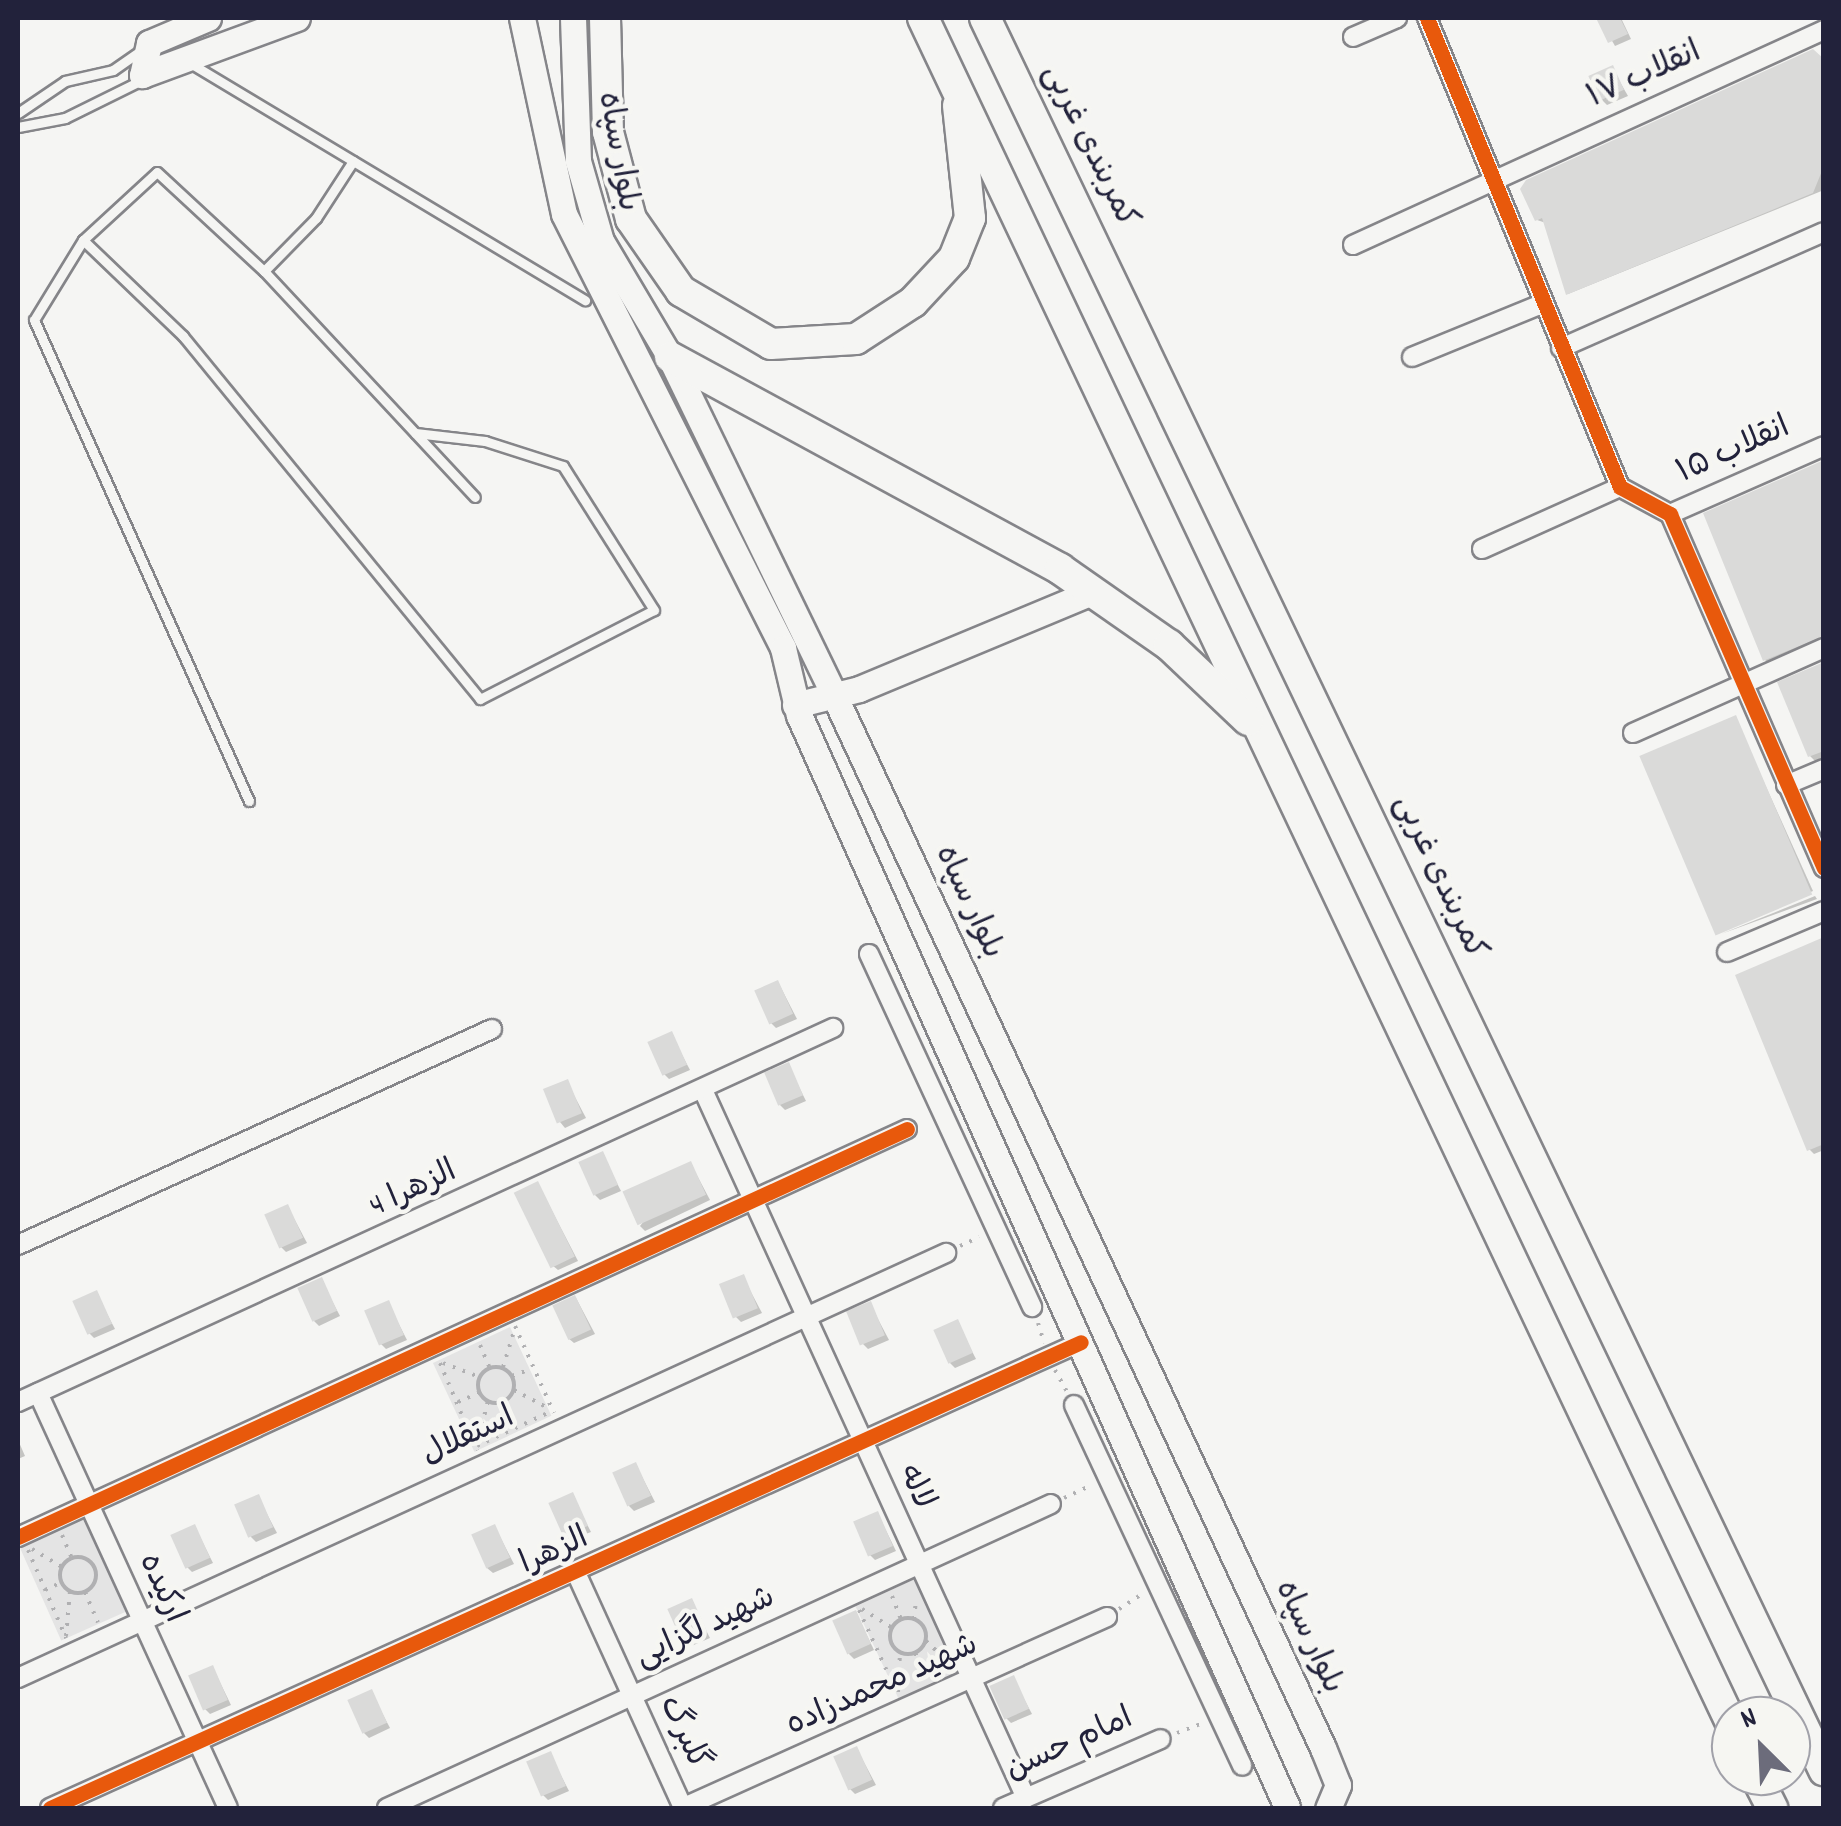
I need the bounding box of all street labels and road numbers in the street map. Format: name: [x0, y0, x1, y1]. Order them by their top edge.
street label: انقلاب ۱۷: [1582, 35, 1708, 119]
street label: کمربندی غربی: [1032, 59, 1144, 235]
street label: بلوار سپاه: [587, 89, 645, 215]
street label: انقلاب ۱۵: [1671, 410, 1797, 494]
street label: کمربندی غربی: [1383, 790, 1493, 966]
street label: بلوار سپاه: [924, 840, 1010, 966]
street label: الزهرا 4: [364, 1154, 464, 1228]
street label: استقلال: [417, 1400, 521, 1476]
street label: لاله: [887, 1460, 941, 1516]
street label: الزهرا: [515, 1521, 595, 1585]
street label: ارکیده: [128, 1548, 192, 1630]
street label: بلوار سپاه: [1264, 1575, 1350, 1701]
street label: شهید لگزایی: [630, 1580, 782, 1678]
street label: شهید محمدزاده: [781, 1628, 985, 1746]
street label: گلبرگ: [648, 1691, 716, 1777]
street label: امام حسن: [1000, 1701, 1140, 1791]

